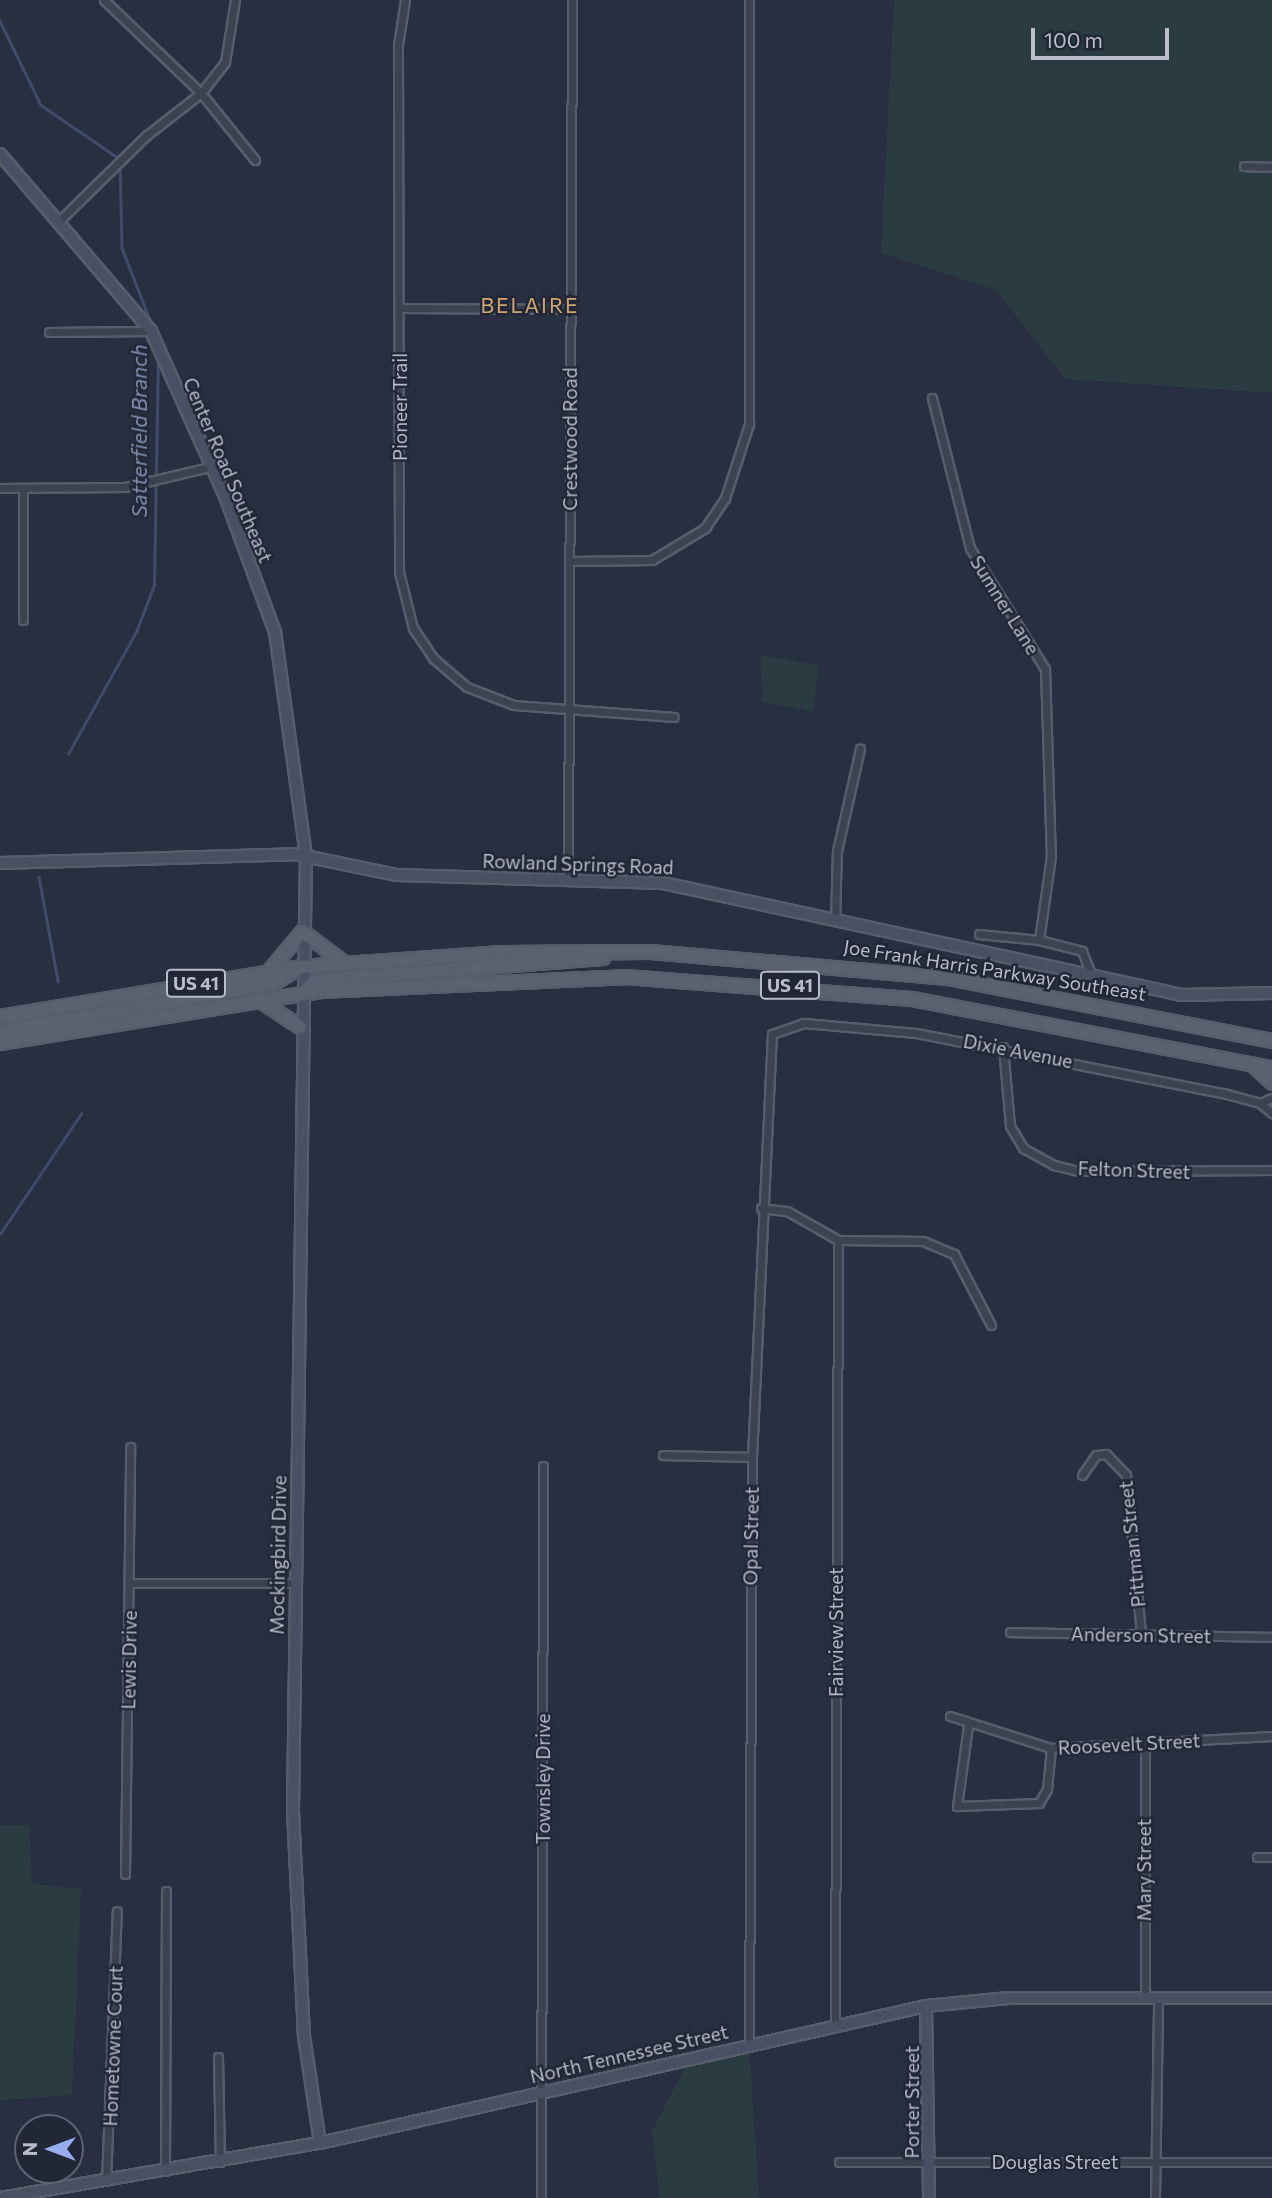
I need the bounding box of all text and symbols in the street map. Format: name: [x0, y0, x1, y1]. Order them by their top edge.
scale bar: [1034, 14, 1172, 58]
text: 100 m: [1044, 27, 1103, 52]
district label: BELAIRE: [481, 292, 579, 318]
water label: Satterfield Branch: [126, 344, 152, 518]
street label: Pioneer Trail: [389, 353, 411, 461]
street label: Crestwood Road: [559, 367, 581, 511]
street label: Center Road Southeast: [179, 374, 277, 566]
street label: Sumner Lane: [966, 551, 1044, 659]
street label: Rowland Springs Road: [482, 849, 674, 879]
street label: Joe Frank Harris Parkway Southeast: [842, 935, 1148, 1005]
road number: US 41: [164, 968, 228, 998]
road number: US 41: [758, 970, 822, 1000]
street label: Dixie Avenue: [961, 1029, 1075, 1073]
street label: Felton Street: [1077, 1157, 1191, 1183]
street label: Mockingbird Drive: [265, 1475, 291, 1635]
street label: Pittman Street: [1114, 1480, 1150, 1608]
street label: Opal Street: [739, 1486, 763, 1586]
street label: Fairview Street: [825, 1567, 847, 1697]
street label: Lewis Drive: [117, 1610, 141, 1710]
street label: Anderson Street: [1071, 1622, 1211, 1648]
street label: Townsley Drive: [532, 1714, 554, 1844]
street label: Roosevelt Street: [1057, 1729, 1201, 1759]
street label: Mary Street: [1133, 1819, 1155, 1921]
street label: Hometowne Court: [99, 1965, 127, 2127]
street label: North Tennessee Street: [528, 2020, 730, 2088]
street label: Porter Street: [901, 2045, 923, 2159]
north arrow: [14, 2114, 84, 2184]
text: N: [18, 2142, 41, 2156]
street label: Douglas Street: [991, 2151, 1119, 2173]

